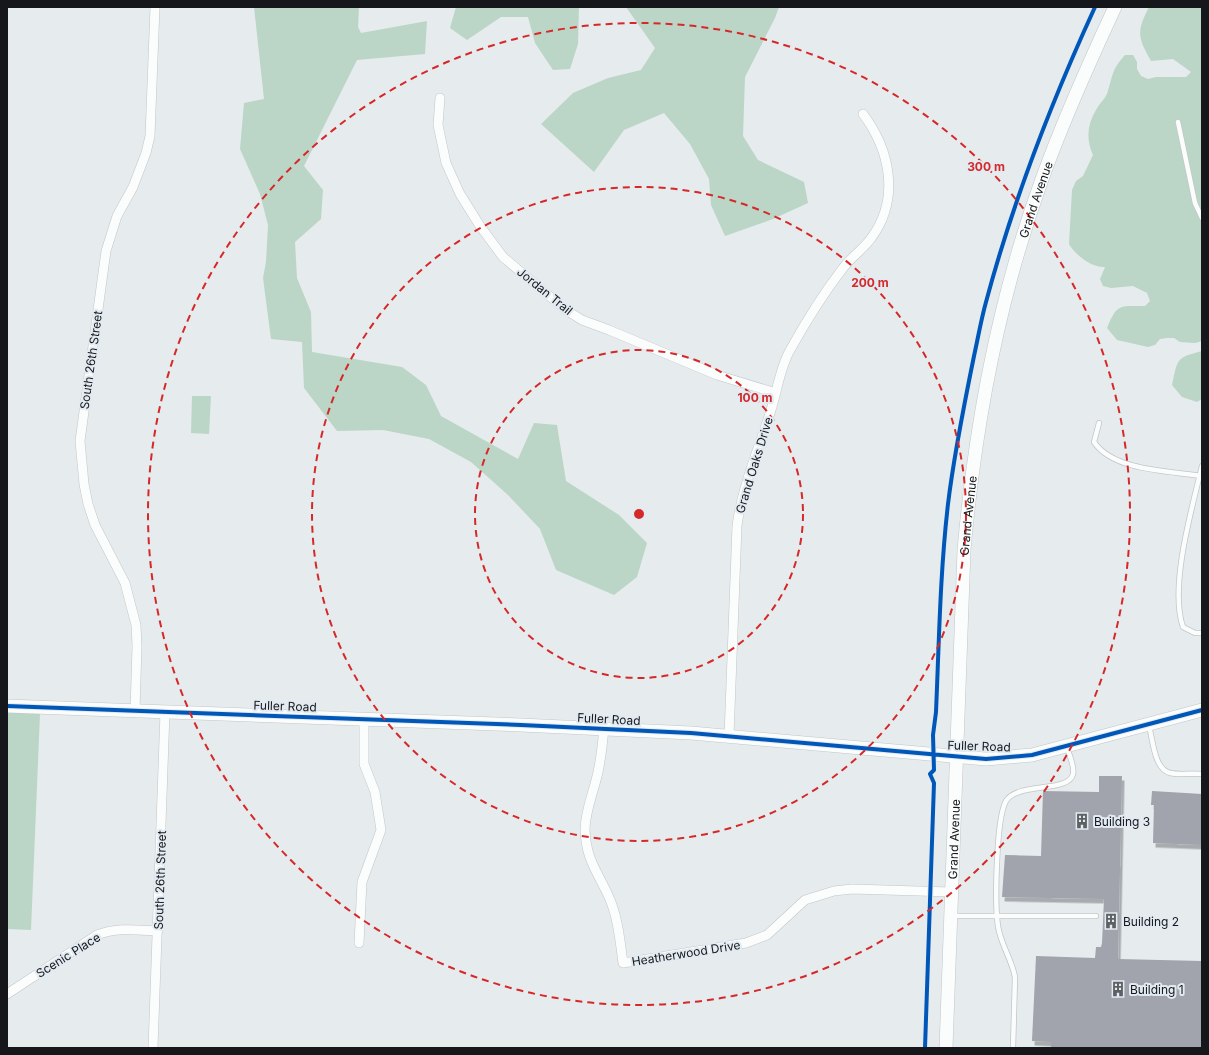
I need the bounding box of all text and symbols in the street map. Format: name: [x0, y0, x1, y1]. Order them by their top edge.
text: 300 m: [967, 159, 1005, 174]
street label: Grand Avenue: [1015, 159, 1056, 240]
street label: Jordan Trail: [514, 264, 576, 318]
text: 200 m: [851, 275, 889, 290]
street label: South 26th Street: [77, 310, 105, 410]
text: 100 m: [737, 390, 773, 405]
street label: Grand Oaks Drive: [732, 415, 776, 515]
street label: Grand Avenue: [956, 475, 979, 556]
centre of rings: [632, 507, 646, 521]
street label: Fuller Road: [253, 697, 317, 715]
street label: Fuller Road: [577, 710, 641, 728]
street label: Fuller Road: [947, 737, 1011, 755]
street label: Grand Avenue: [945, 799, 962, 880]
building icon: Building 3: [1073, 812, 1091, 830]
place label: Building 3: [1094, 814, 1150, 829]
street label: South 26th Street: [151, 830, 169, 930]
building icon: Building 2: [1102, 912, 1120, 930]
place label: Building 2: [1123, 914, 1179, 929]
street label: Scenic Place: [33, 929, 103, 981]
street label: Heatherwood Drive: [631, 937, 741, 969]
building icon: Building 1: [1109, 980, 1127, 998]
place label: Building 1: [1130, 982, 1184, 997]

